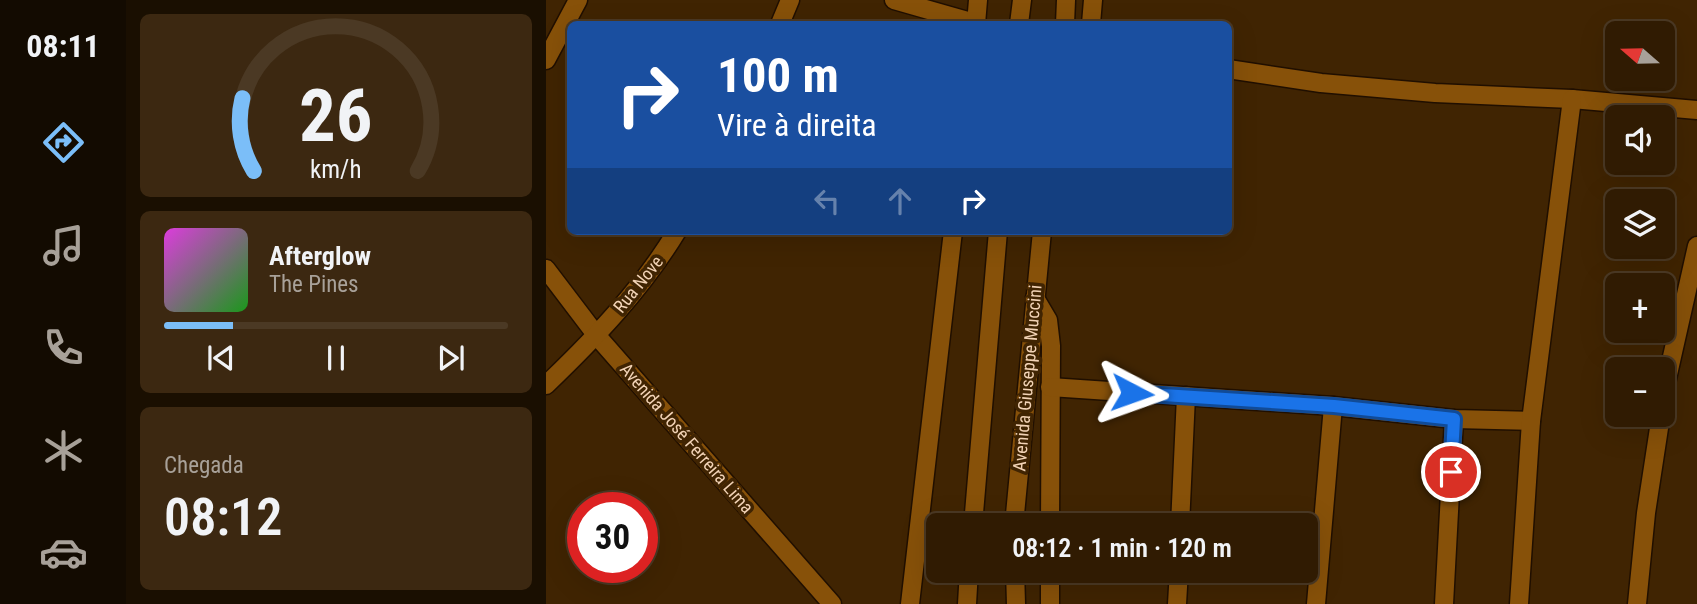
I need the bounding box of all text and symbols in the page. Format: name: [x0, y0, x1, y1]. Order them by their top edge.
north arrow: [1605, 21, 1675, 91]
map controls: [1605, 21, 1675, 427]
text: 08:11: [26, 27, 100, 65]
text: 100 m: [717, 47, 839, 104]
icon: right: [602, 49, 693, 140]
text: 26: [299, 74, 373, 160]
button: sound: [1605, 105, 1675, 175]
text: Vire à direita: [717, 106, 877, 144]
icon: directions: [39, 118, 88, 167]
text: km/h: [310, 155, 362, 184]
icon: left: [808, 182, 846, 220]
icon: ahead: [881, 182, 919, 220]
icon: right: [954, 182, 992, 220]
button: layers: [1605, 189, 1675, 259]
icon: music: [39, 221, 88, 270]
text: Afterglow: [269, 241, 371, 271]
street label: Rua Nove: [609, 251, 667, 317]
text: The Pines: [269, 271, 359, 298]
button: +: [1605, 273, 1675, 343]
street label: Avenida Giuseppe Muccini: [1008, 284, 1046, 472]
icon: phone: [39, 323, 88, 372]
icon: previous: [202, 339, 240, 377]
icon: pause: [317, 339, 355, 377]
icon: next: [432, 339, 470, 377]
position arrow: [1095, 356, 1169, 430]
button: −: [1605, 357, 1675, 427]
street label: Avenida José Ferreira Lima: [616, 359, 758, 517]
icon: climate: [39, 426, 88, 475]
pin: [1421, 442, 1481, 502]
text: Chegada: [164, 452, 244, 479]
icon: arrive: [1432, 453, 1470, 491]
text: 08:12: [164, 487, 282, 548]
speed limit sign: 30: [567, 492, 658, 583]
icon: car: [39, 528, 88, 577]
text: 08:12 · 1 min · 120 m: [1012, 533, 1232, 563]

